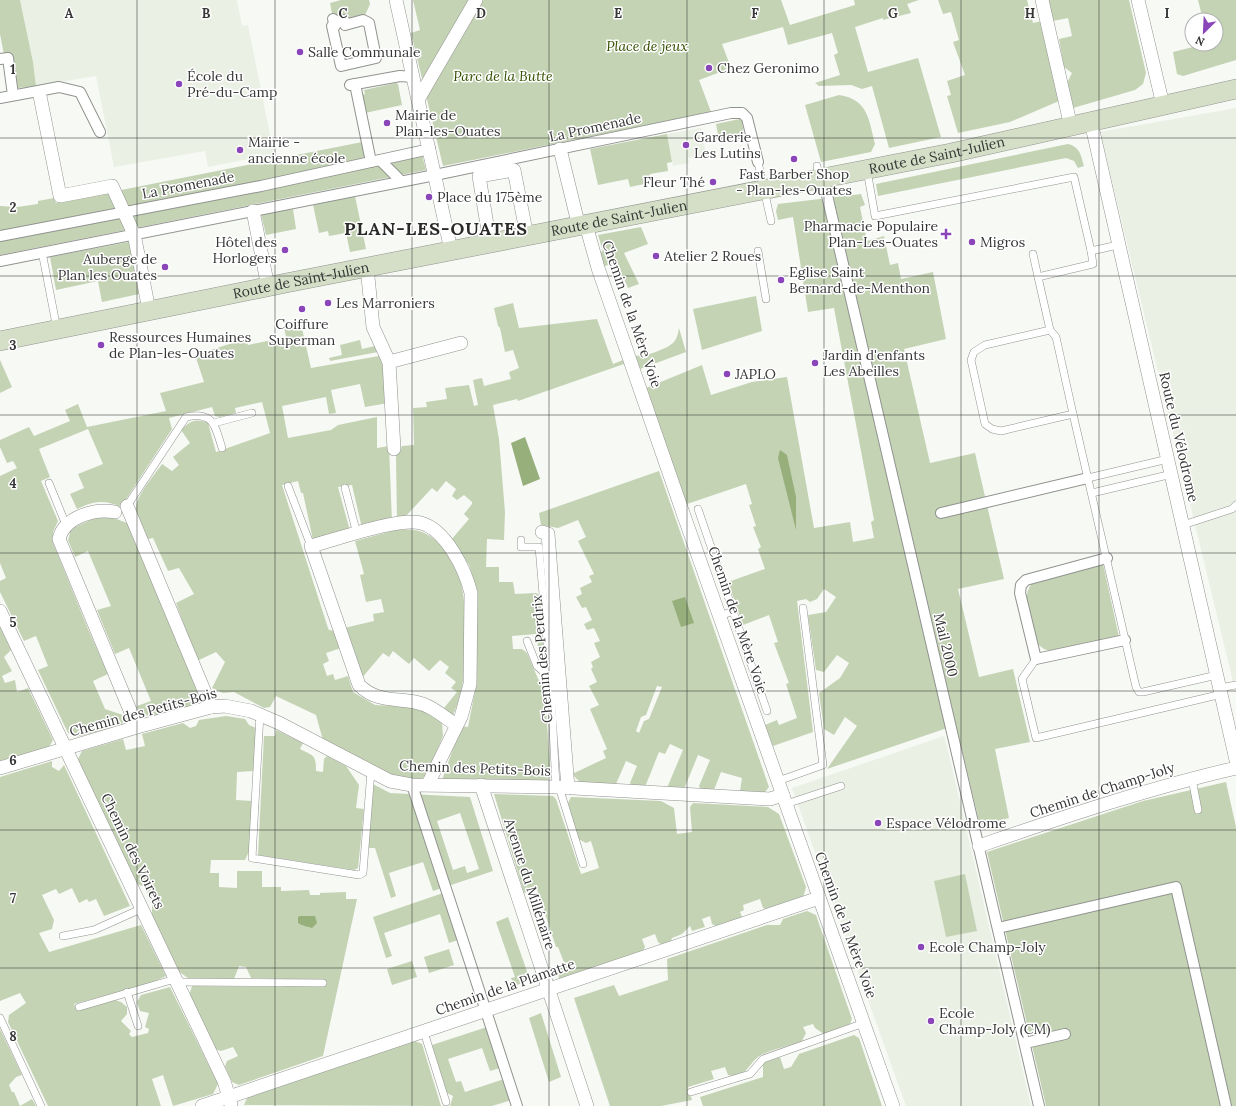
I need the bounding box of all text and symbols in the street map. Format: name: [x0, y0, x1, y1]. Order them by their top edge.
text: A: [65, 5, 74, 22]
text: B: [202, 5, 211, 22]
text: C: [339, 5, 348, 22]
text: D: [476, 5, 486, 22]
text: E: [614, 5, 622, 22]
text: F: [751, 5, 759, 22]
text: G: [888, 5, 898, 22]
text: H: [1025, 5, 1035, 22]
text: I: [1164, 5, 1170, 22]
north arrow: [1184, 12, 1224, 52]
text: N: [1193, 33, 1207, 49]
park label: Place de jeux: [606, 37, 688, 55]
place label: Salle Communale: [308, 43, 421, 61]
marker: Salle Communale: [295, 47, 305, 57]
place label: Chez Geronimo: [717, 59, 819, 77]
text: 1: [10, 61, 16, 78]
marker: Chez Geronimo: [704, 63, 714, 73]
place label: École du Pré-du-Camp: [187, 67, 277, 101]
park label: Parc de la Butte: [453, 67, 553, 85]
marker: École du Pré-du-Camp: [174, 79, 184, 89]
place label: Mairie de Plan-les-Ouates: [395, 106, 501, 140]
street label: La Promenade: [547, 108, 643, 146]
marker: Mairie de Plan-les-Ouates: [382, 118, 392, 128]
place label: Garderie Les Lutins: [694, 128, 761, 162]
street label: Route de Saint-Julien: [867, 132, 1007, 178]
place label: Mairie - ancienne école: [248, 133, 346, 167]
marker: Garderie Les Lutins: [681, 140, 691, 150]
marker: Mairie - ancienne école: [235, 145, 245, 155]
marker: Fast Barber Shop - Plan-les-Ouates: [789, 154, 799, 164]
place label: Fast Barber Shop - Plan-les-Ouates: [736, 165, 852, 199]
street label: La Promenade: [140, 167, 236, 203]
place label: Fleur Thé: [643, 173, 705, 191]
marker: Fleur Thé: [708, 177, 718, 187]
place label: Place du 175ème: [437, 188, 543, 206]
marker: Place du 175ème: [424, 192, 434, 202]
street label: Route de Saint-Julien: [549, 196, 689, 240]
text: 2: [10, 199, 17, 216]
district label: PLAN-LES-OUATES: [344, 217, 528, 240]
place label: Pharmacie Populaire Plan-Les-Ouates: [804, 217, 938, 251]
marker: Pharmacie Populaire Plan-Les-Ouates: [941, 229, 951, 239]
place label: Hôtel des Horlogers: [212, 233, 277, 267]
place label: Migros: [980, 233, 1025, 251]
marker: Migros: [967, 237, 977, 247]
street label: Chemin de la Mère Voie: [598, 238, 666, 390]
marker: Hôtel des Horlogers: [280, 245, 290, 255]
place label: Atelier 2 Roues: [663, 247, 761, 265]
place label: Auberge de Plan les Ouates: [58, 250, 157, 284]
marker: Atelier 2 Roues: [651, 251, 661, 261]
street label: Route de Saint-Julien: [231, 258, 371, 303]
marker: Auberge de Plan les Ouates: [160, 262, 170, 272]
place label: Eglise Saint Bernard-de-Menthon: [789, 263, 931, 297]
marker: Eglise Saint Bernard-de-Menthon: [776, 275, 786, 285]
place label: Les Marroniers: [336, 294, 435, 312]
marker: Les Marroniers: [323, 298, 333, 308]
marker: Coiffure Superman: [297, 304, 307, 314]
place label: Coiffure Superman: [269, 315, 336, 349]
place label: Ressources Humaines de Plan-les-Ouates: [109, 328, 251, 362]
text: 3: [9, 337, 17, 354]
marker: Ressources Humaines de Plan-les-Ouates: [96, 340, 106, 350]
place label: Jardin d'enfants Les Abeilles: [822, 346, 925, 380]
marker: Jardin d'enfants Les Abeilles: [810, 358, 820, 368]
place label: JAPLO: [734, 365, 776, 383]
marker: JAPLO: [722, 369, 732, 379]
street label: Route du Vélodrome: [1155, 370, 1203, 504]
text: 4: [9, 475, 17, 492]
street label: Chemin de la Mère Voie: [704, 544, 772, 696]
street label: Chemin des Perdrix: [527, 594, 557, 724]
street label: Mail 2000: [930, 611, 962, 679]
text: 5: [9, 614, 17, 631]
street label: Chemin des Petits-Bois: [67, 684, 219, 740]
text: 6: [9, 752, 17, 769]
street label: Chemin des Petits-Bois: [399, 756, 551, 780]
street label: Chemin de Champ-Joly: [1027, 758, 1177, 822]
street label: Chemin des Voirets: [97, 790, 169, 912]
place label: Espace Vélodrome: [886, 814, 1007, 832]
street label: Avenue du Millénaire: [500, 815, 560, 952]
marker: Espace Vélodrome: [873, 818, 883, 828]
street label: Chemin de la Mère Voie: [811, 849, 881, 1001]
text: 7: [10, 890, 16, 907]
place label: Ecole Champ-Joly: [929, 938, 1046, 956]
marker: Ecole Champ-Joly: [916, 942, 926, 952]
street label: Chemin de la Plamatte: [433, 955, 578, 1019]
place label: Ecole Champ-Joly (CM): [939, 1004, 1051, 1038]
marker: Ecole Champ-Joly (CM): [926, 1016, 936, 1026]
text: 8: [9, 1028, 17, 1045]

